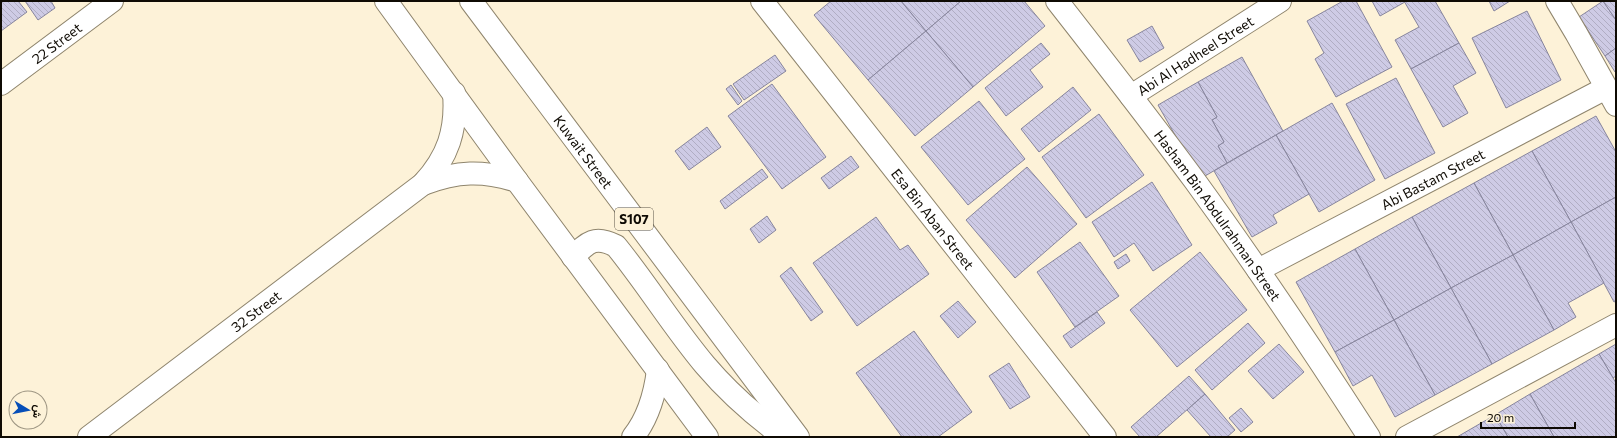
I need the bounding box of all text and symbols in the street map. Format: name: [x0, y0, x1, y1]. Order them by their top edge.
street label: Abi Al Hadheel Street: [1134, 12, 1257, 99]
street label: 22 Street: [28, 18, 85, 67]
street label: Kuwait Street: [551, 111, 617, 192]
street label: Hasham Bin Abdulrahman Street: [1151, 126, 1285, 304]
street label: Abi Bastam Street: [1378, 145, 1487, 213]
street label: Esa Bin Aban Street: [888, 165, 978, 273]
road number: S107: [615, 208, 653, 230]
street label: 32 Street: [227, 286, 284, 335]
north arrow: [8, 390, 48, 430]
text: ش: [30, 404, 46, 419]
scale bar: [1481, 404, 1575, 430]
text: 20 m: [1487, 410, 1514, 424]

